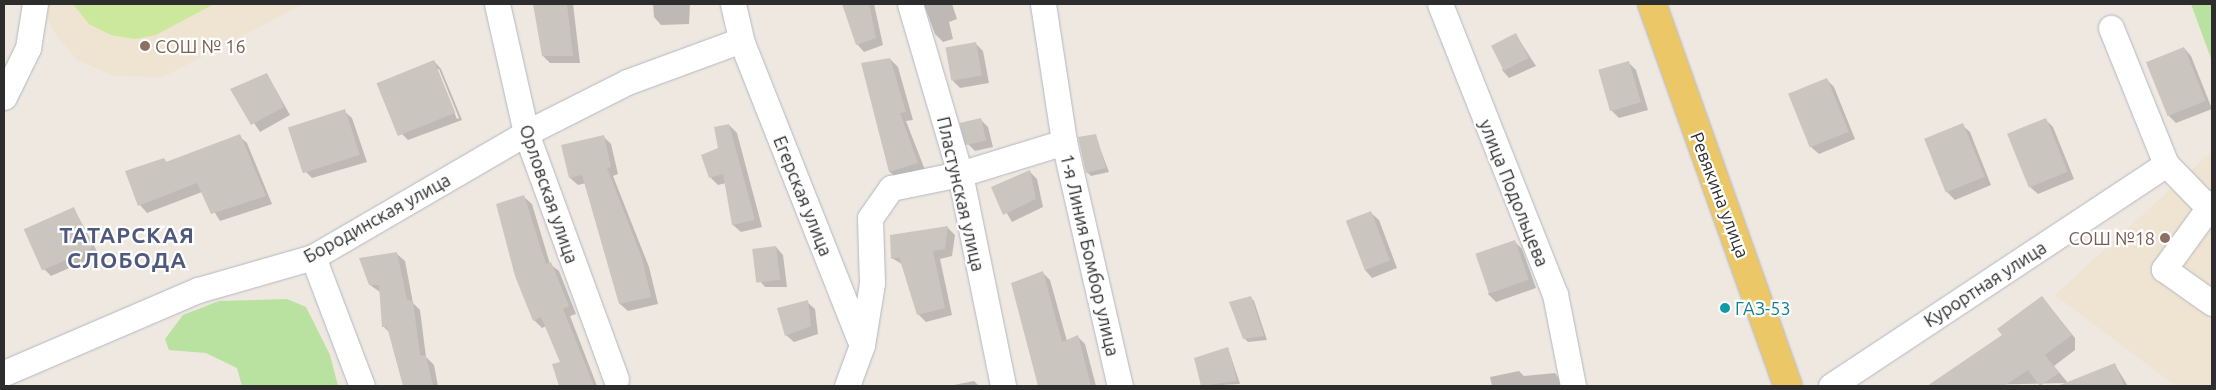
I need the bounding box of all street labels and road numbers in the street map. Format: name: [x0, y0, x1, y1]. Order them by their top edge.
street label: Пластунская улица: [933, 114, 989, 274]
street label: улица Подольцева: [1475, 116, 1553, 270]
street label: Орловская улица: [515, 122, 583, 266]
street label: Ревякина улица: [1686, 129, 1754, 261]
street label: Егерская улица: [769, 133, 837, 259]
street label: 1-я Линия Бомбор улица: [1056, 152, 1124, 358]
street label: Бородинская улица: [300, 169, 454, 267]
street label: Курортная улица: [1920, 236, 2050, 332]

